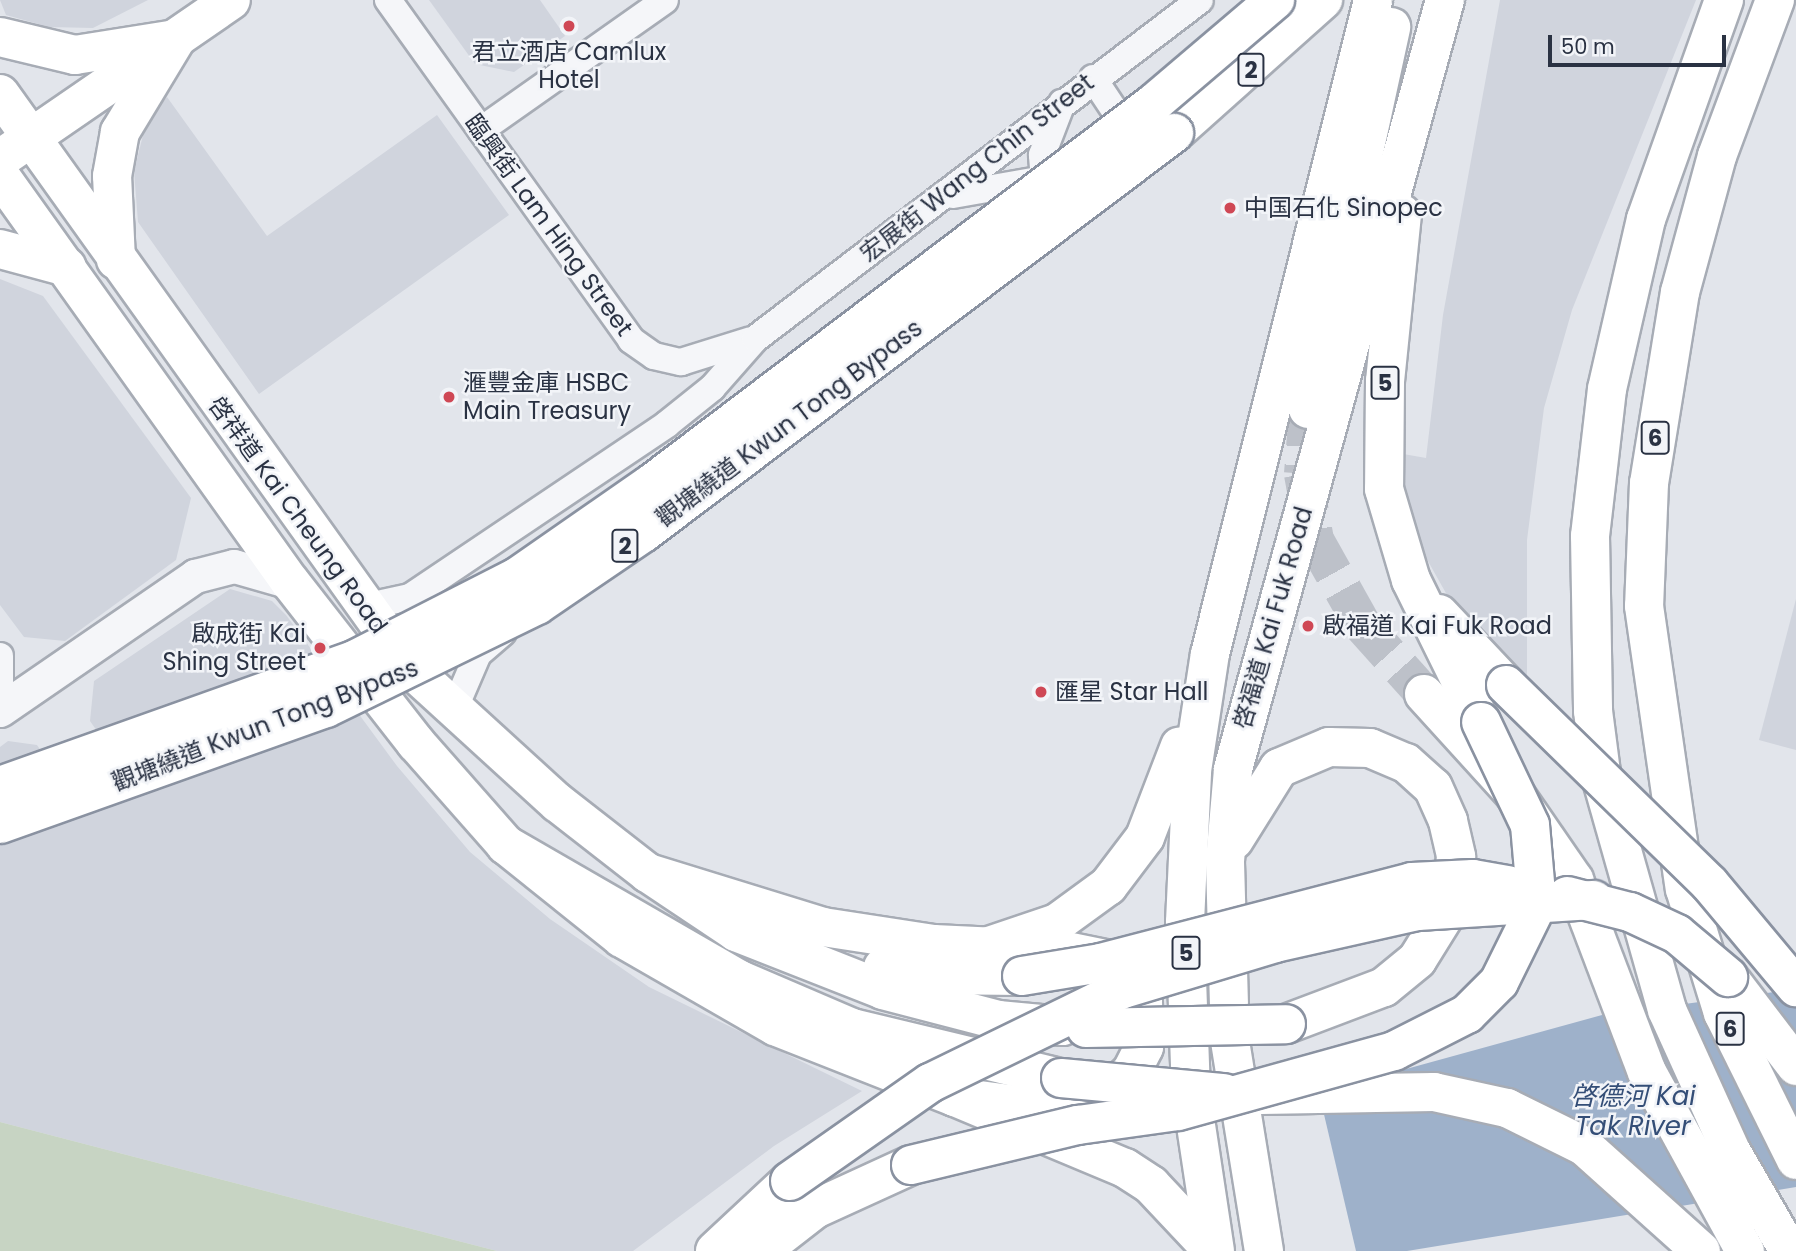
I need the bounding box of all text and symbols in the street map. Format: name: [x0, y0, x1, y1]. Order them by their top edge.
marker: 君立酒店 Camlux Hotel: [561, 18, 577, 34]
scale bar: [1551, 21, 1730, 65]
text: 50 m: [1561, 32, 1615, 61]
place label: 君立酒店 Camlux Hotel: [472, 38, 666, 94]
road number: 2: [1237, 50, 1265, 90]
street label: 宏展街 Wang Chin Street: [855, 68, 1099, 268]
street label: 臨興街 Lam Hing Street: [459, 109, 639, 341]
place label: 中国石化 Sinopec: [1244, 194, 1443, 222]
marker: 中国石化 Sinopec: [1222, 200, 1238, 216]
street label: 觀塘繞道 Kwun Tong Bypass: [650, 314, 928, 532]
road number: 5: [1369, 364, 1401, 402]
place label: 滙豐金庫 HSBC Main Treasury: [463, 369, 631, 425]
marker: 滙豐金庫 HSBC Main Treasury: [441, 389, 457, 405]
street label: 啓祥道 Kai Cheung Road: [202, 391, 394, 639]
road number: 6: [1639, 418, 1671, 458]
street label: 啓福道 Kai Fuk Road: [1227, 504, 1319, 732]
road number: 2: [611, 526, 639, 566]
place label: 啟福道 Kai Fuk Road: [1322, 612, 1552, 640]
marker: 啟福道 Kai Fuk Road: [1300, 618, 1316, 634]
place label: 啟成街 Kai Shing Street: [162, 620, 306, 676]
marker: 啟成街 Kai Shing Street: [312, 640, 328, 656]
street label: 觀塘繞道 Kwun Tong Bypass: [108, 653, 422, 797]
place label: 匯星 Star Hall: [1055, 678, 1208, 706]
marker: 匯星 Star Hall: [1033, 684, 1049, 700]
road number: 5: [1170, 934, 1202, 972]
road number: 6: [1714, 1010, 1746, 1048]
water label: 啓德河 Kai Tak River: [1570, 1081, 1696, 1142]

